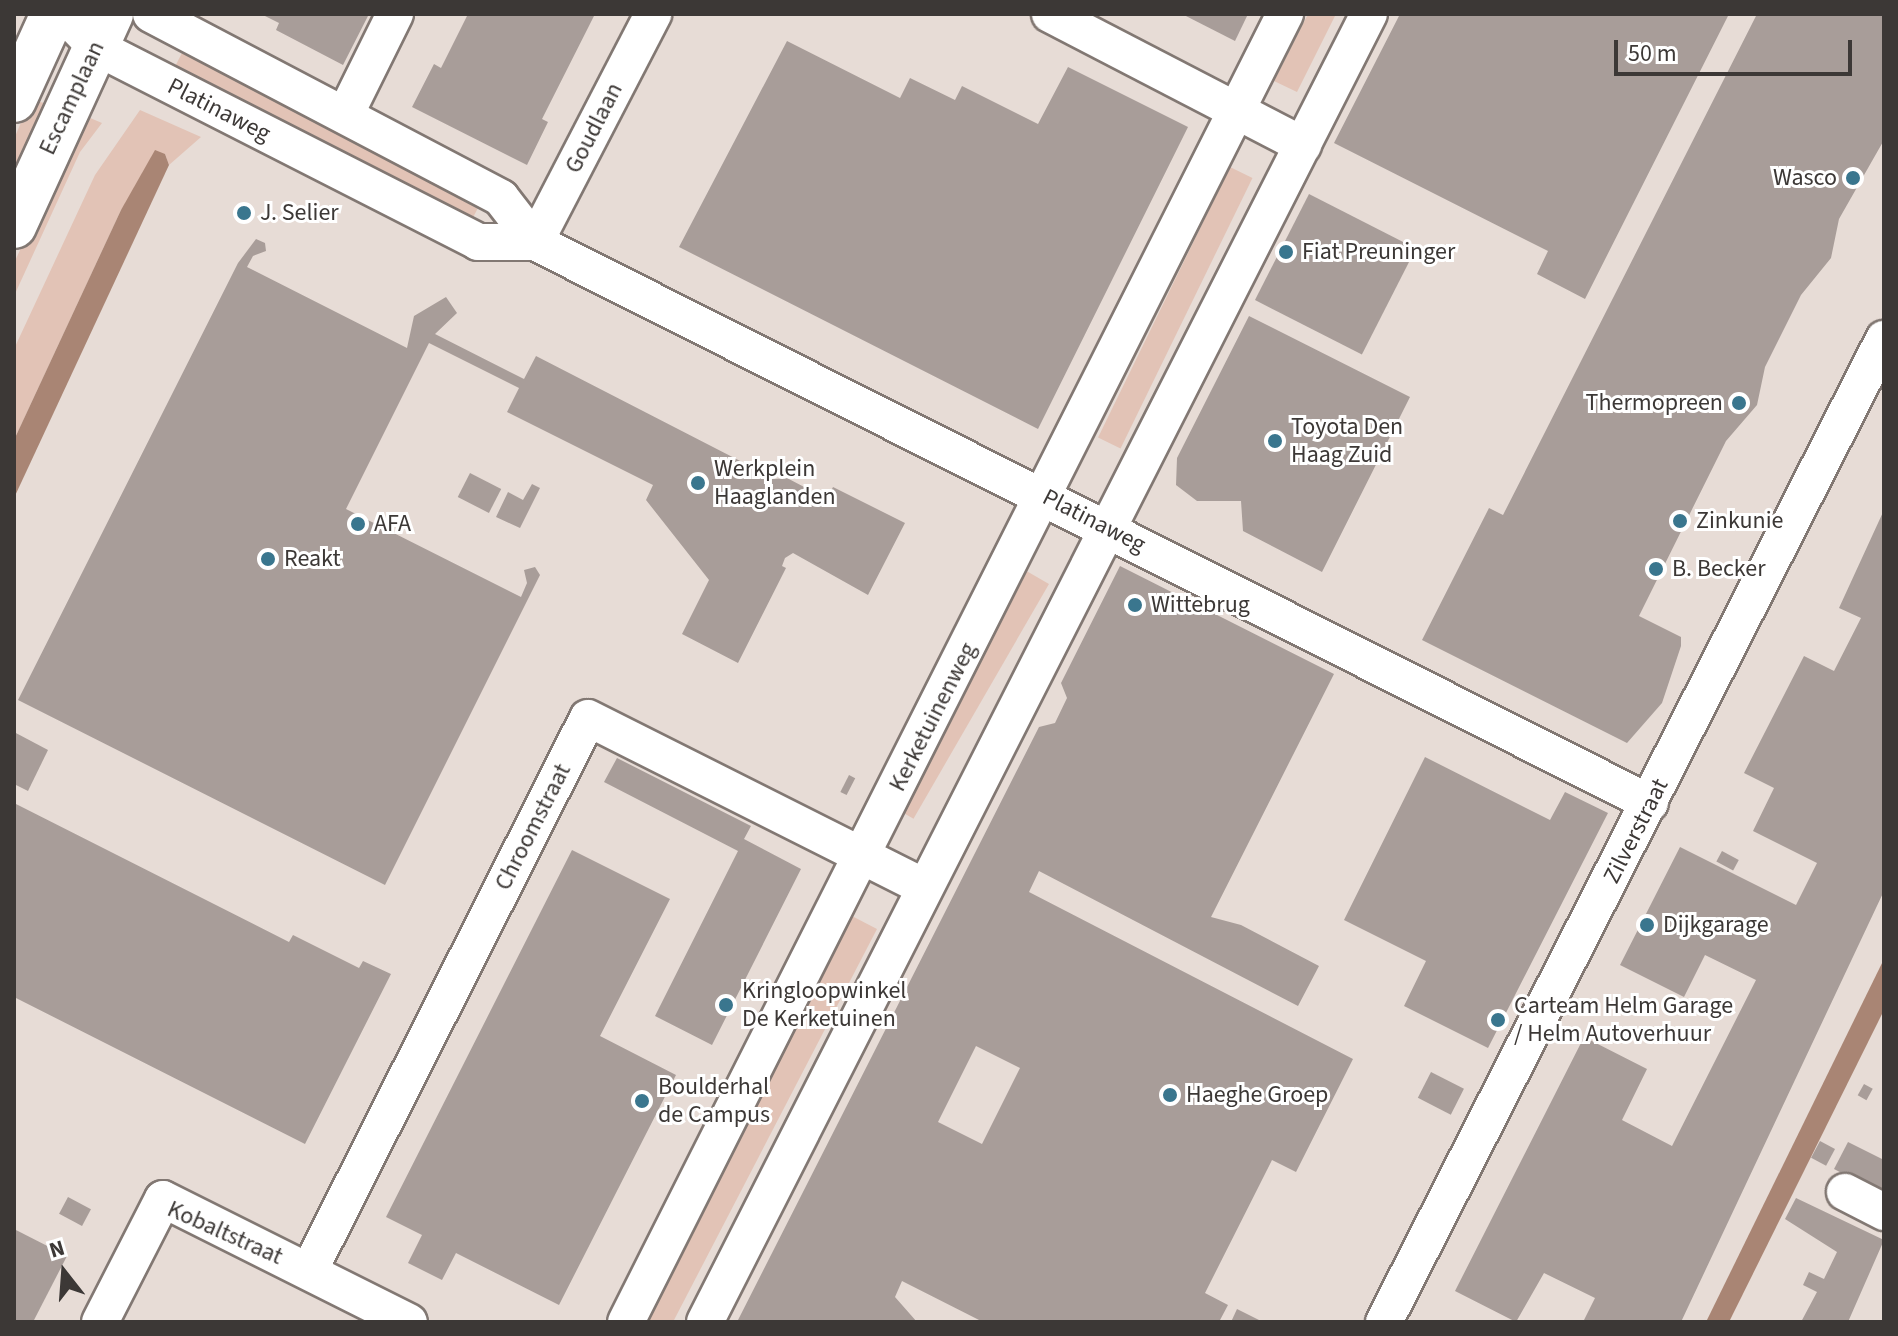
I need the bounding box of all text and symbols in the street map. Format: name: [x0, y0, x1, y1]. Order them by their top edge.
scale bar: [1618, 24, 1856, 74]
text: 50 m: [1628, 36, 1677, 71]
street label: Escamplaan: [33, 37, 111, 159]
street label: Platinaweg: [163, 72, 275, 148]
street label: Goudlaan: [559, 78, 629, 178]
place label: Wasco: [1773, 164, 1837, 192]
marker: Wasco: [1844, 169, 1862, 187]
place label: J. Selier: [260, 199, 339, 227]
marker: J. Selier: [235, 204, 253, 222]
place label: Fiat Preuninger: [1302, 238, 1455, 266]
marker: Fiat Preuninger: [1277, 243, 1295, 261]
place label: Thermopreen: [1586, 389, 1723, 417]
marker: Thermopreen: [1730, 394, 1748, 412]
place label: Toyota Den Haag Zuid: [1291, 413, 1403, 469]
marker: Toyota Den Haag Zuid: [1266, 432, 1284, 450]
place label: Werkplein Haaglanden: [714, 455, 836, 511]
marker: Werkplein Haaglanden: [689, 474, 707, 492]
street label: Platinaweg: [1038, 483, 1150, 559]
place label: Zinkunie: [1696, 507, 1784, 535]
place label: AFA: [374, 510, 411, 538]
marker: Zinkunie: [1671, 512, 1689, 530]
marker: AFA: [349, 515, 367, 533]
place label: Reakt: [284, 545, 341, 573]
marker: Reakt: [259, 550, 277, 568]
place label: B. Becker: [1672, 555, 1766, 583]
marker: B. Becker: [1647, 560, 1665, 578]
place label: Wittebrug: [1151, 591, 1250, 619]
marker: Wittebrug: [1126, 596, 1144, 614]
street label: Kerketuinenweg: [883, 638, 983, 796]
street label: Chroomstraat: [489, 759, 577, 895]
street label: Zilverstraat: [1597, 774, 1675, 888]
place label: Dijkgarage: [1663, 911, 1769, 939]
marker: Dijkgarage: [1638, 916, 1656, 934]
place label: Kringloopwinkel De Kerketuinen: [742, 977, 906, 1033]
place label: Carteam Helm Garage / Helm Autoverhuur: [1514, 992, 1733, 1048]
marker: Kringloopwinkel De Kerketuinen: [717, 996, 735, 1014]
marker: Carteam Helm Garage / Helm Autoverhuur: [1489, 1011, 1507, 1029]
place label: Boulderhal de Campus: [658, 1073, 770, 1129]
place label: Haeghe Groep: [1186, 1081, 1328, 1109]
marker: Haeghe Groep: [1161, 1086, 1179, 1104]
marker: Boulderhal de Campus: [633, 1092, 651, 1110]
street label: Kobaltstraat: [163, 1195, 287, 1271]
north arrow: [24, 1232, 104, 1312]
text: N: [45, 1232, 69, 1266]

